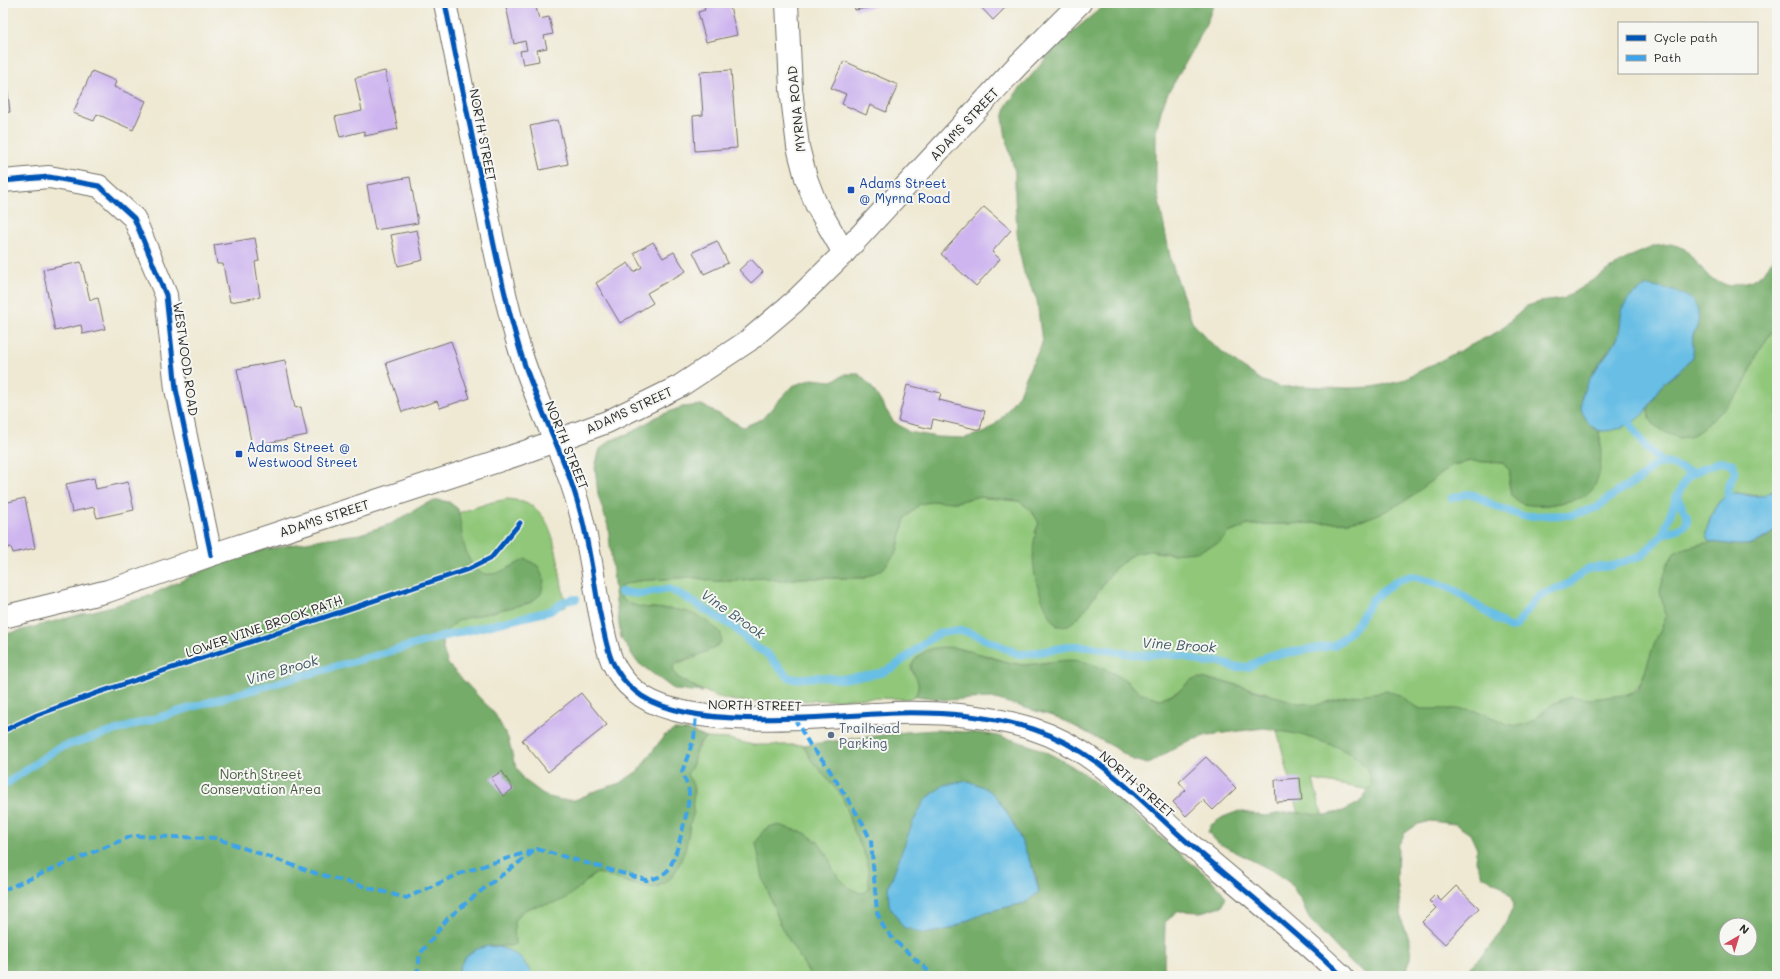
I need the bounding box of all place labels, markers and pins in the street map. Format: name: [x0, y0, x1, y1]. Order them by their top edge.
place label: Adams Street @ Myrna Road: [859, 174, 950, 206]
marker: Adams Street @ Myrna Road: [846, 185, 856, 195]
place label: Adams Street @ Westwood Street: [247, 438, 358, 470]
marker: Adams Street @ Westwood Street: [234, 449, 244, 459]
place label: Trailhead Parking: [839, 719, 900, 751]
marker: Trailhead Parking: [826, 730, 836, 740]

